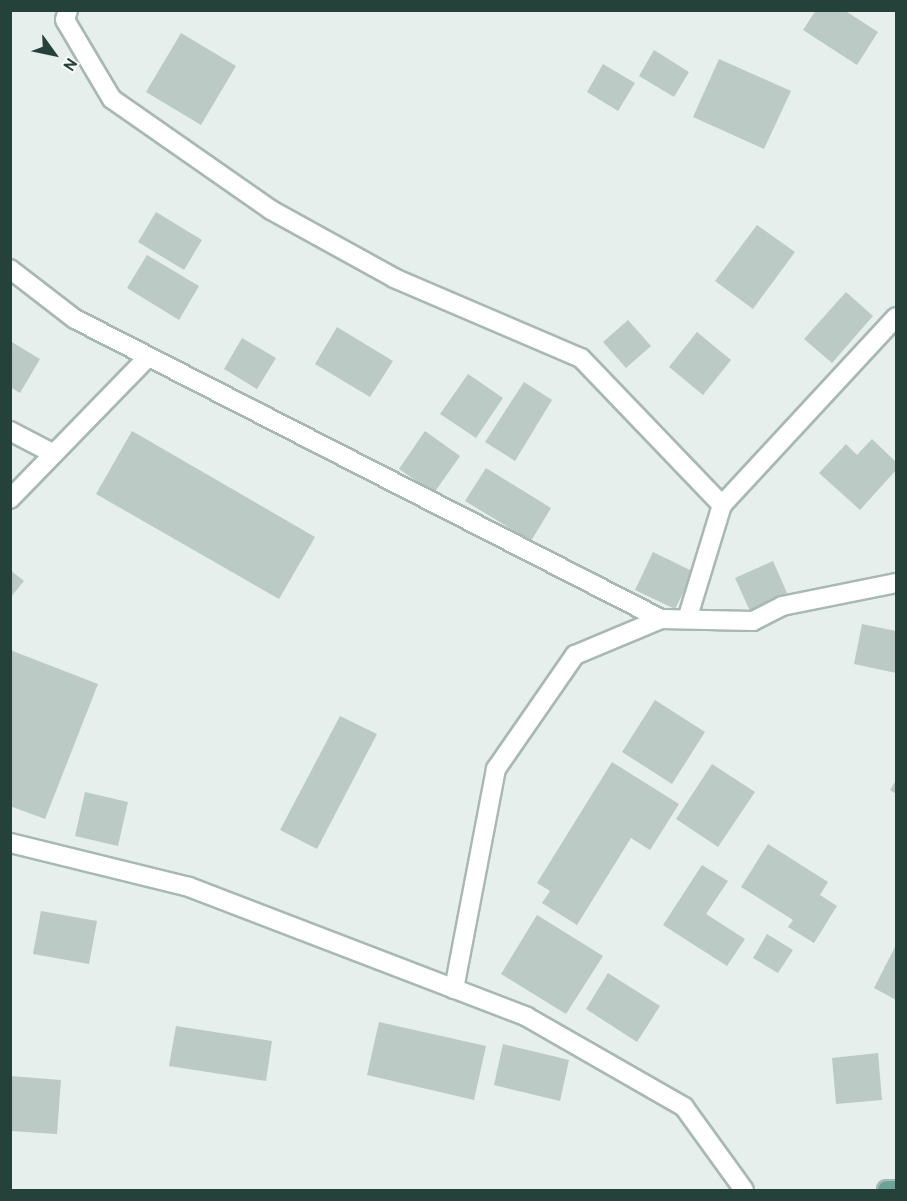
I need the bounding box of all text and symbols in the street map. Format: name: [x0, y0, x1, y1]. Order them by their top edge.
north arrow: [24, 24, 84, 84]
text: N: [58, 54, 81, 74]

